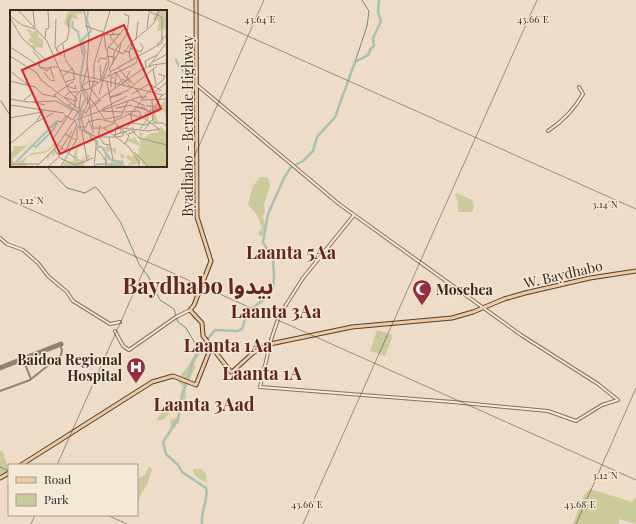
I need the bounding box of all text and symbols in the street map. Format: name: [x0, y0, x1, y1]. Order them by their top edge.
inset map: [10, 10, 167, 167]
text: 43.64°E: [244, 12, 276, 26]
text: 43.66°E: [517, 12, 549, 26]
street label: Byadhabo - Berdale Highway: [178, 35, 197, 217]
text: 3.12°N: [18, 193, 44, 207]
text: 3.14°N: [592, 197, 618, 211]
district label: Laanta 5Aa: [246, 240, 337, 264]
street label: W. Baydhabo: [521, 256, 605, 293]
district label: Baydhabo بيدوا: [123, 270, 273, 300]
mosque icon: Moschea: [411, 278, 433, 306]
place label: Moschea: [436, 280, 494, 299]
district label: Laanta 3Aa: [231, 299, 322, 323]
district label: Laanta 1Aa: [184, 333, 273, 357]
place label: Baidoa Regional Hospital: [17, 350, 123, 385]
hospital icon: Baidoa Regional Hospital: [125, 356, 147, 384]
district label: Laanta 1A: [222, 361, 303, 385]
district label: Laanta 3Aad: [153, 392, 255, 416]
legend: [8, 464, 138, 516]
text: 3.12°N: [592, 468, 618, 482]
text: Road: [44, 471, 71, 487]
text: Park: [44, 491, 69, 507]
text: 43.66°E: [291, 497, 323, 511]
text: 43.68°E: [564, 497, 596, 511]

